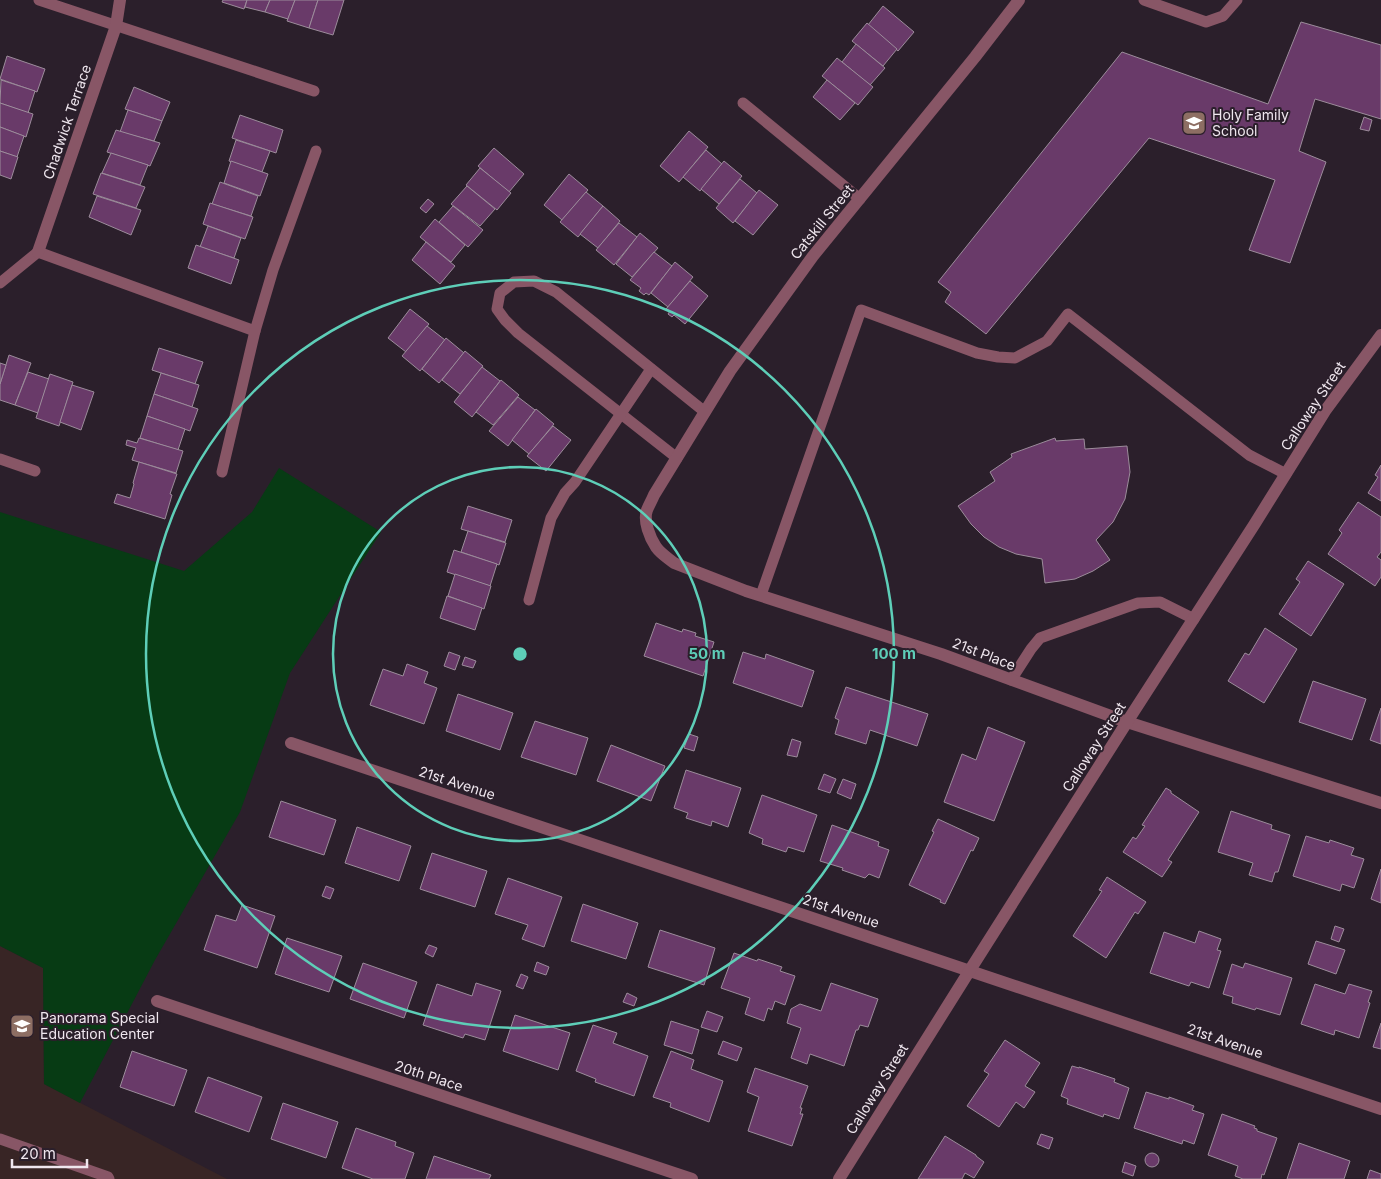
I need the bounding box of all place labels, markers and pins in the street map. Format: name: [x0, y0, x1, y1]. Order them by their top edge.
place label: Holy Family School: [1212, 106, 1289, 139]
school or university icon: Holy Family School: [1181, 110, 1207, 136]
centre of rings: [511, 645, 529, 663]
place label: Panorama Special Education Center: [40, 1009, 159, 1042]
school or university icon: Panorama Special Education Center: [9, 1013, 35, 1039]

